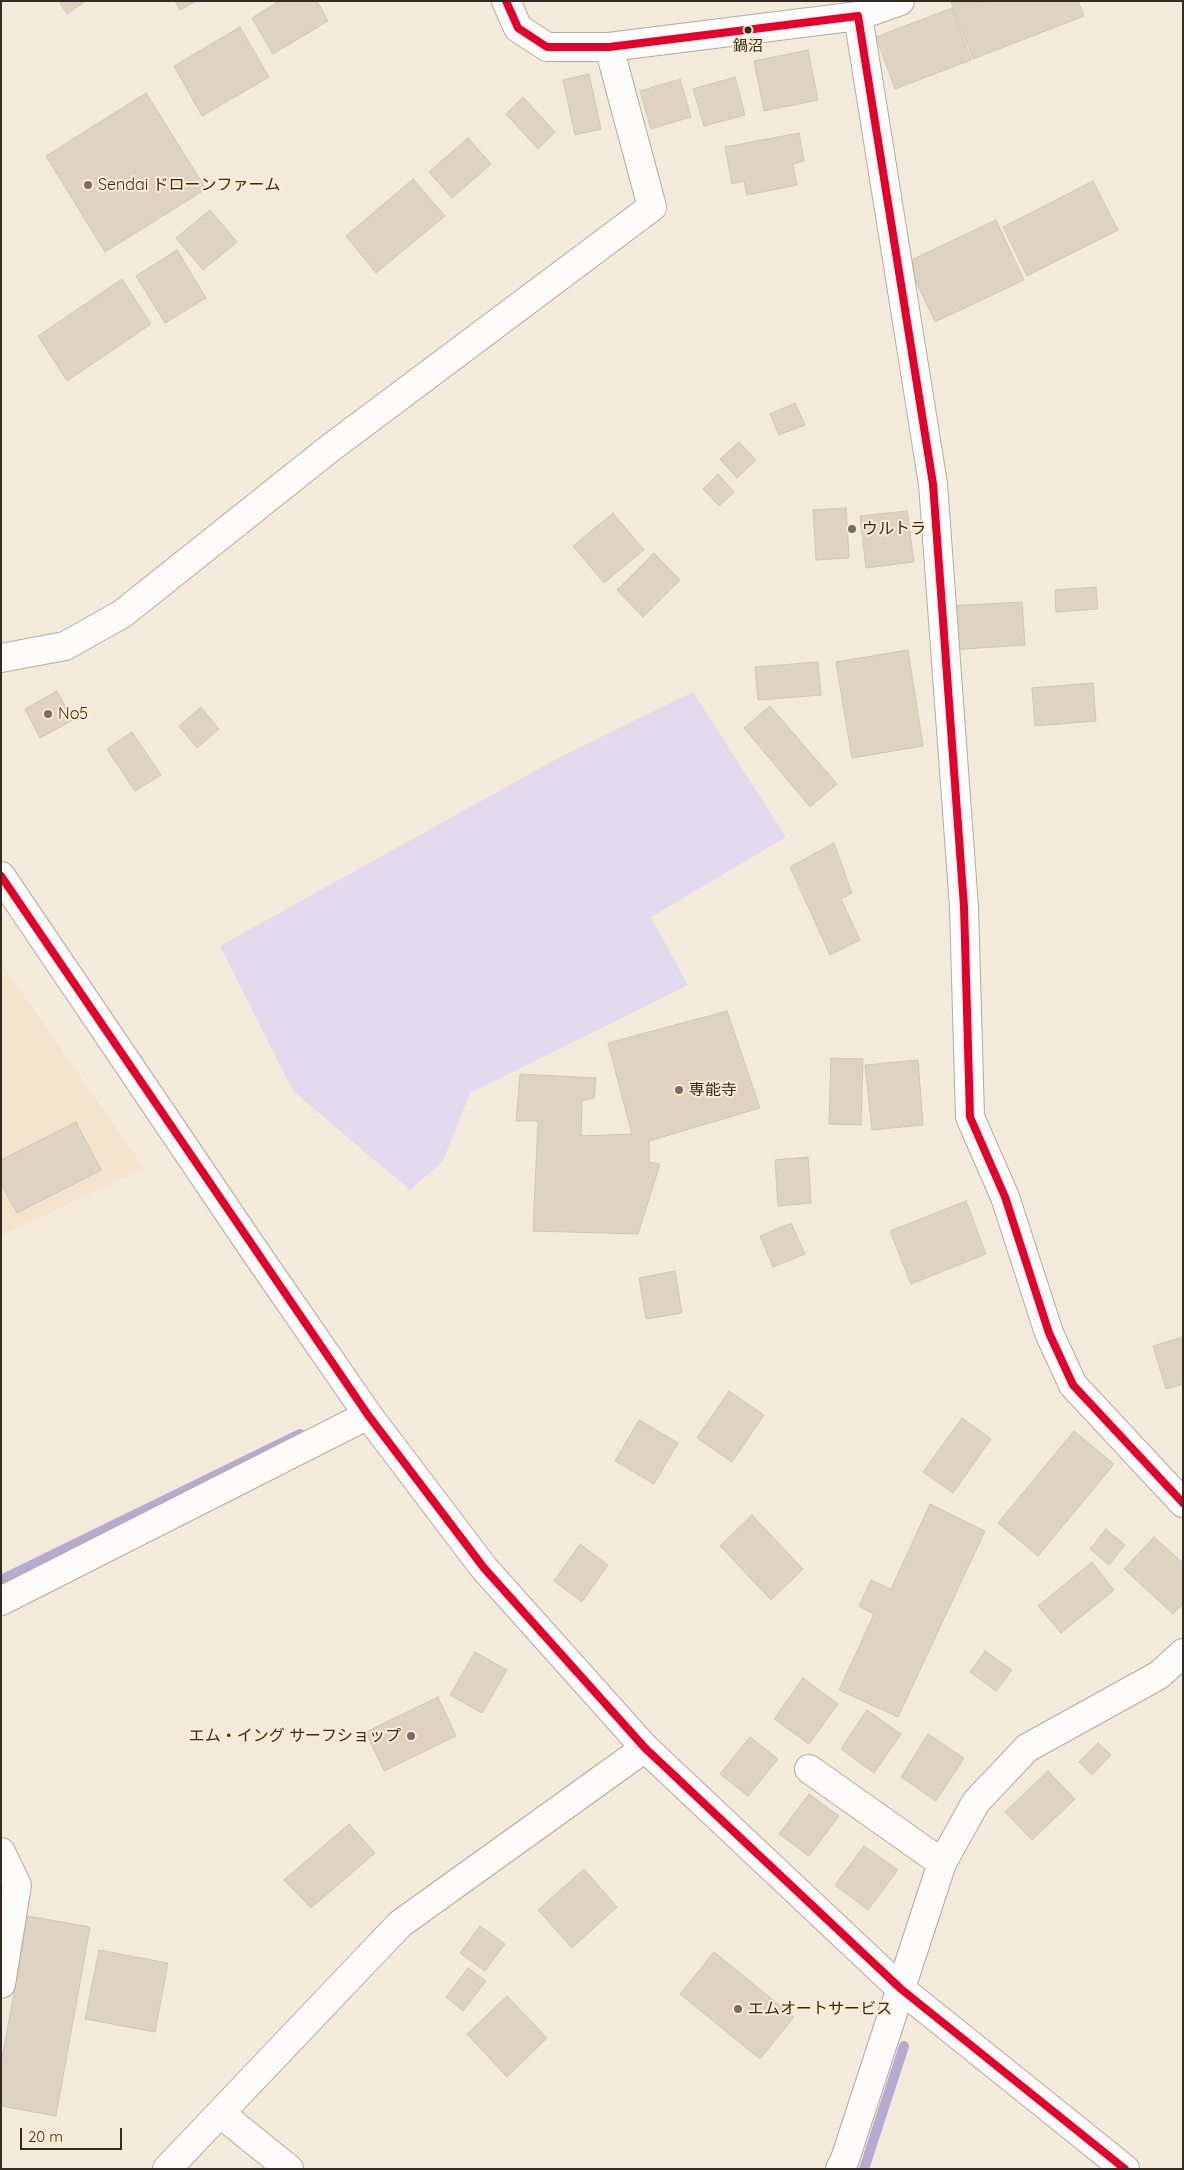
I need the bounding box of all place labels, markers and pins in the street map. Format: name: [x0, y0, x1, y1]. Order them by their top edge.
marker: 鍋沼: [743, 25, 753, 35]
place label: 鍋沼: [733, 37, 763, 55]
place label: Sendai ドローンファーム: [98, 175, 280, 195]
marker: Sendai ドローンファーム: [82, 179, 94, 191]
place label: ウルトラ: [862, 519, 926, 539]
marker: ウルトラ: [846, 523, 858, 535]
place label: No5: [58, 704, 88, 724]
marker: No5: [42, 708, 54, 720]
place label: 専能寺: [689, 1080, 737, 1100]
marker: 専能寺: [673, 1084, 685, 1096]
place label: エム・イング サーフショップ: [189, 1726, 401, 1746]
marker: エム・イング サーフショップ: [405, 1730, 417, 1742]
place label: エムオートサービス: [748, 1999, 892, 2019]
marker: エムオートサービス: [732, 2003, 744, 2015]

